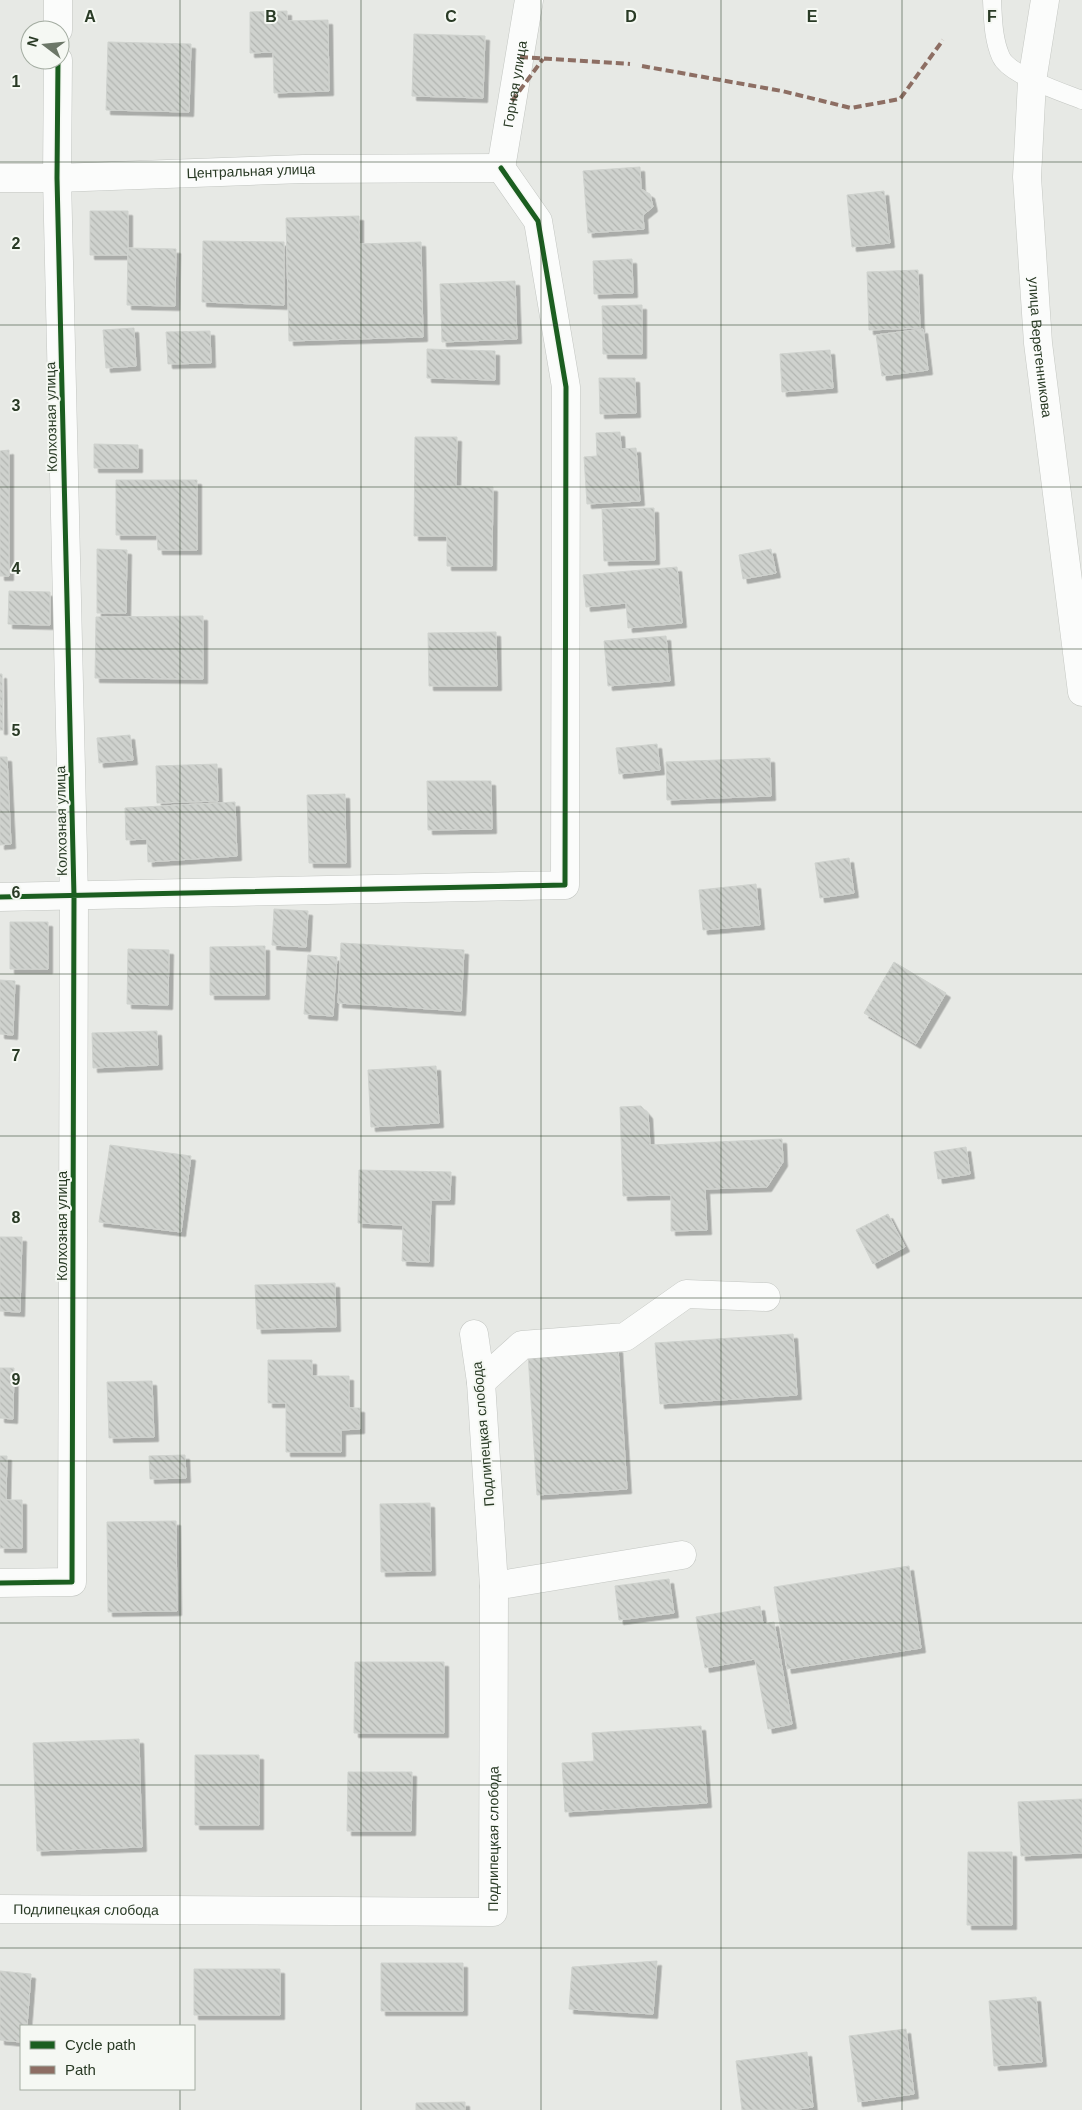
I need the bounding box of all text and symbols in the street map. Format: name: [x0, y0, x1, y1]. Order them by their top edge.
text: A: [84, 8, 96, 25]
text: B: [265, 8, 277, 25]
text: C: [445, 8, 457, 25]
text: D: [625, 8, 637, 25]
text: E: [807, 8, 818, 25]
text: F: [987, 8, 997, 25]
north arrow: [20, 20, 70, 70]
text: N: [23, 34, 42, 48]
street label: Горная улица: [500, 39, 530, 129]
text: 1: [12, 73, 21, 90]
street label: Центральная улица: [186, 161, 316, 181]
text: 2: [12, 235, 21, 252]
street label: улица Веретенникова: [1026, 276, 1055, 419]
street label: Колхозная улица: [42, 362, 60, 472]
text: 3: [12, 397, 21, 414]
text: 4: [12, 560, 21, 577]
text: 5: [12, 722, 21, 739]
street label: Колхозная улица: [52, 766, 70, 876]
text: 6: [12, 884, 21, 901]
text: 7: [12, 1047, 21, 1064]
street label: Колхозная улица: [54, 1171, 70, 1281]
text: 8: [12, 1209, 21, 1226]
street label: Подлипецкая слобода: [469, 1361, 497, 1507]
text: 9: [12, 1371, 21, 1388]
street label: Подлипецкая слобода: [485, 1766, 501, 1912]
street label: Подлипецкая слобода: [13, 1901, 159, 1918]
legend: [20, 2025, 195, 2090]
text: Cycle path: [65, 2036, 136, 2053]
text: Path: [65, 2061, 96, 2078]

